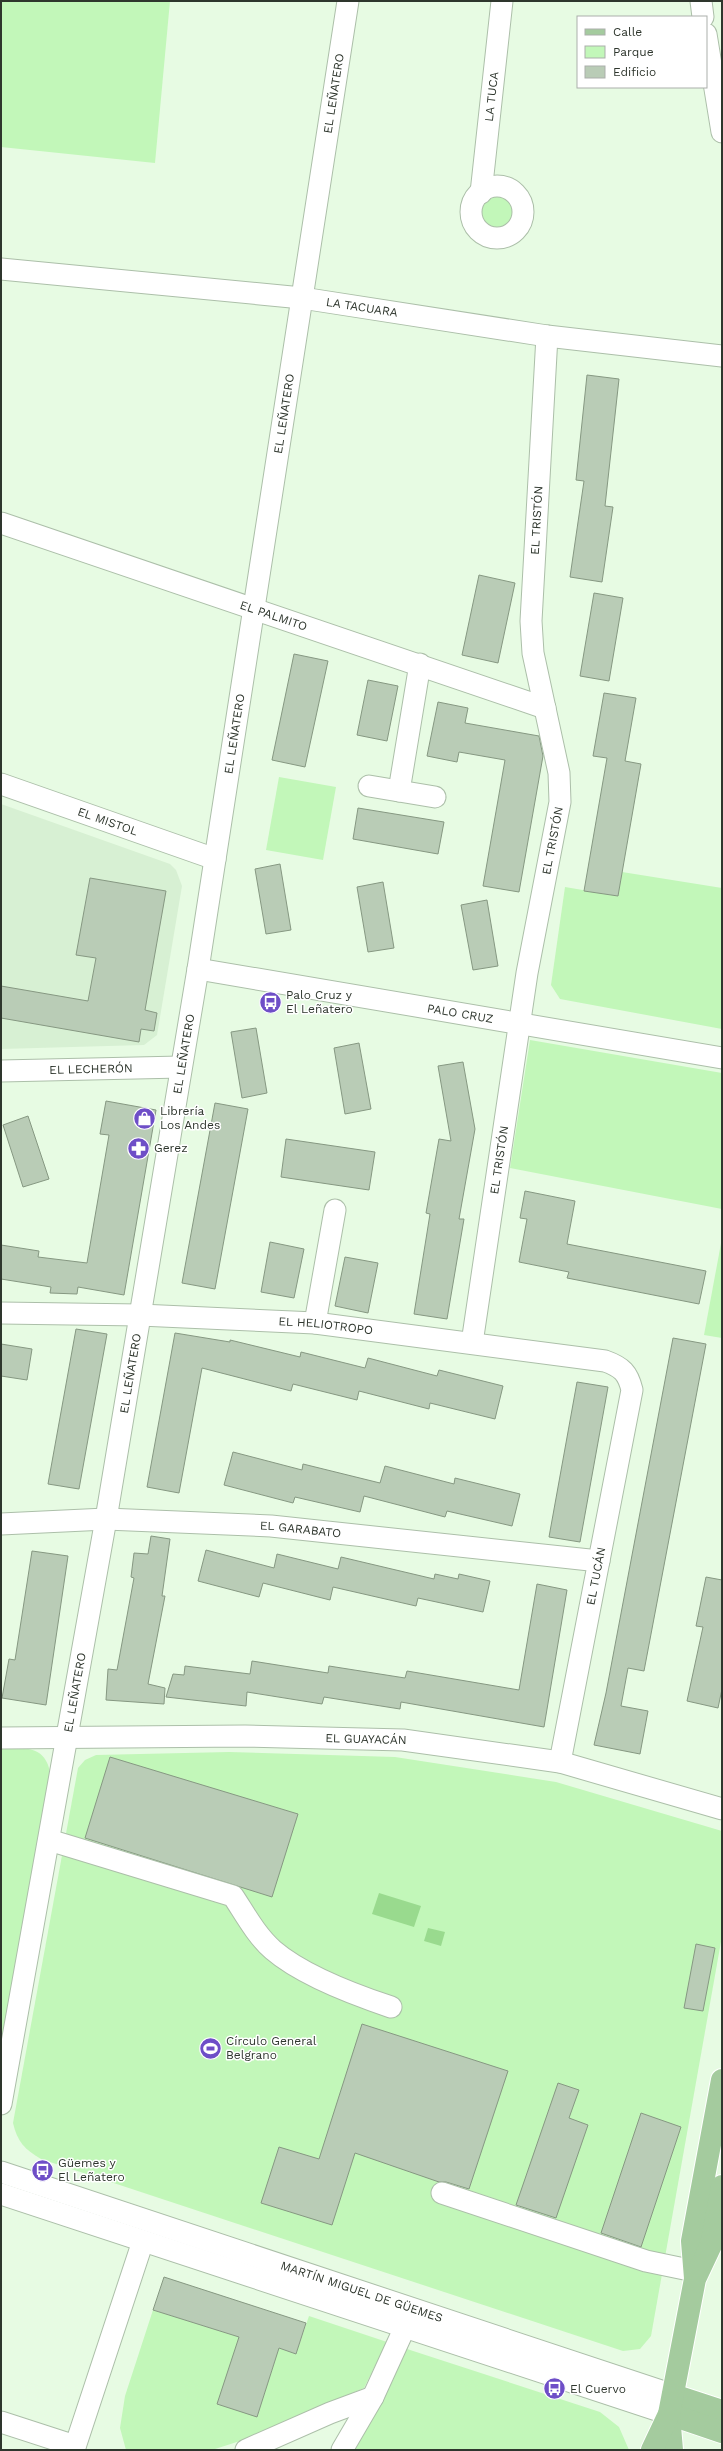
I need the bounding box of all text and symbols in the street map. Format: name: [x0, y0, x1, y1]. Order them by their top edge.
legend: [577, 16, 707, 88]
text: Calle: [613, 25, 642, 39]
text: Parque: [613, 45, 654, 59]
street label: EL LEÑATERO: [321, 52, 347, 134]
text: Edificio: [613, 65, 656, 79]
street label: LA TUCA: [482, 71, 501, 122]
street label: LA TACUARA: [325, 295, 399, 320]
street label: EL LEÑATERO: [271, 373, 297, 455]
street label: EL TRISTÓN: [528, 485, 546, 555]
street label: EL PALMITO: [238, 598, 309, 634]
street label: EL LEÑATERO: [221, 693, 248, 775]
street label: EL MISTOL: [76, 804, 140, 838]
street label: EL TRISTÓN: [539, 805, 566, 876]
place label: Palo Cruz y El Leñatero: [286, 988, 353, 1016]
bus stop icon: Palo Cruz y El Leñatero: [258, 989, 284, 1015]
street label: PALO CRUZ: [426, 1001, 494, 1026]
street label: EL LEÑATERO: [170, 1013, 197, 1095]
street label: EL LECHERÓN: [49, 1061, 133, 1077]
place label: Librería Los Andes: [160, 1104, 220, 1132]
shop icon: Librería Los Andes: [131, 1105, 157, 1131]
street label: EL TRISTÓN: [487, 1125, 511, 1195]
pharmacy icon: Gerez: [126, 1135, 152, 1161]
place label: Gerez: [154, 1141, 188, 1155]
street label: EL HELIOTROPO: [278, 1314, 374, 1338]
street label: EL LEÑATERO: [117, 1332, 144, 1414]
street label: EL GARABATO: [260, 1519, 342, 1540]
street label: EL TUCÁN: [584, 1546, 608, 1606]
street label: EL LEÑATERO: [61, 1651, 89, 1734]
street label: EL GUAYACÁN: [325, 1731, 407, 1747]
place label: Círculo General Belgrano: [226, 2034, 317, 2062]
sports icon: Círculo General Belgrano: [197, 2035, 223, 2061]
place label: Güemes y El Leñatero: [58, 2156, 125, 2184]
bus stop icon: Güemes y El Leñatero: [30, 2157, 56, 2183]
street label: MARTÍN MIGUEL DE GÜEMES: [279, 2258, 445, 2325]
bus stop icon: El Cuervo: [542, 2376, 568, 2402]
place label: El Cuervo: [570, 2382, 626, 2396]

